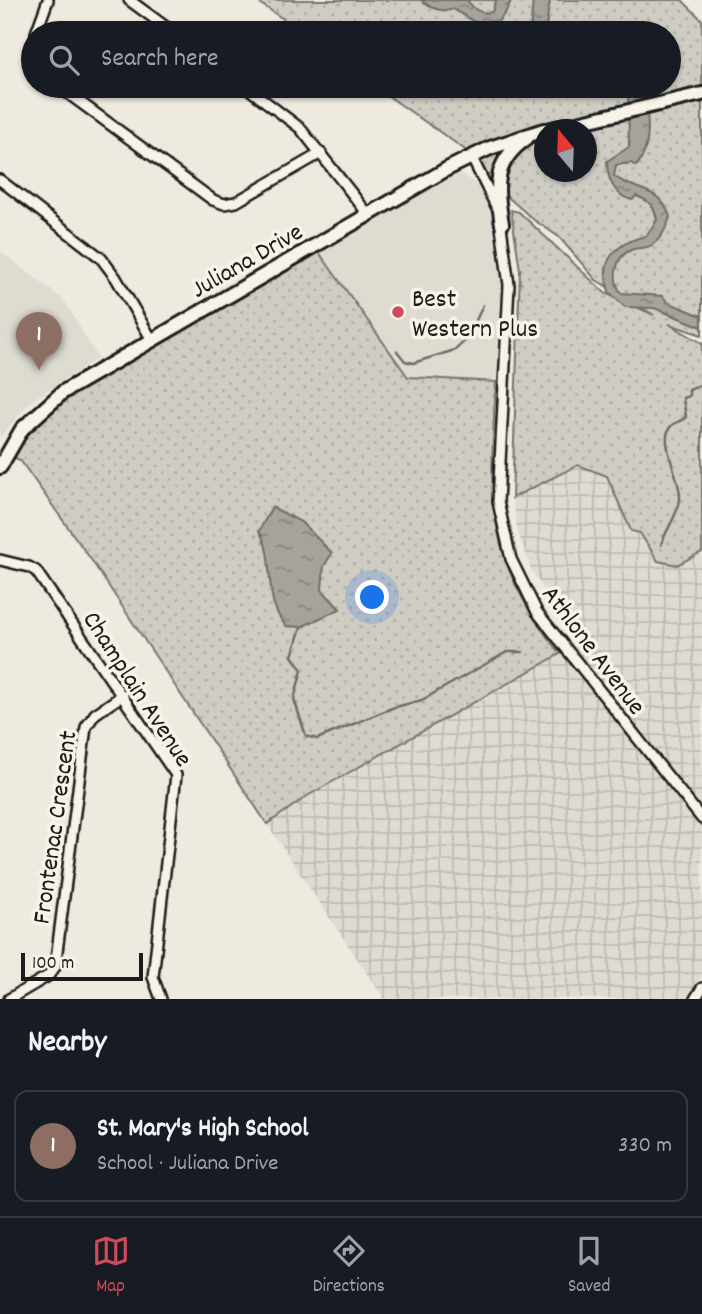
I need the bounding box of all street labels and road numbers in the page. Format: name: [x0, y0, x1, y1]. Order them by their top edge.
street label: Juliana Drive: [185, 215, 311, 309]
street label: Athlone Avenue: [531, 578, 653, 724]
street label: Champlain Avenue: [72, 605, 200, 775]
street label: Frontenac Crescent: [25, 728, 88, 927]

